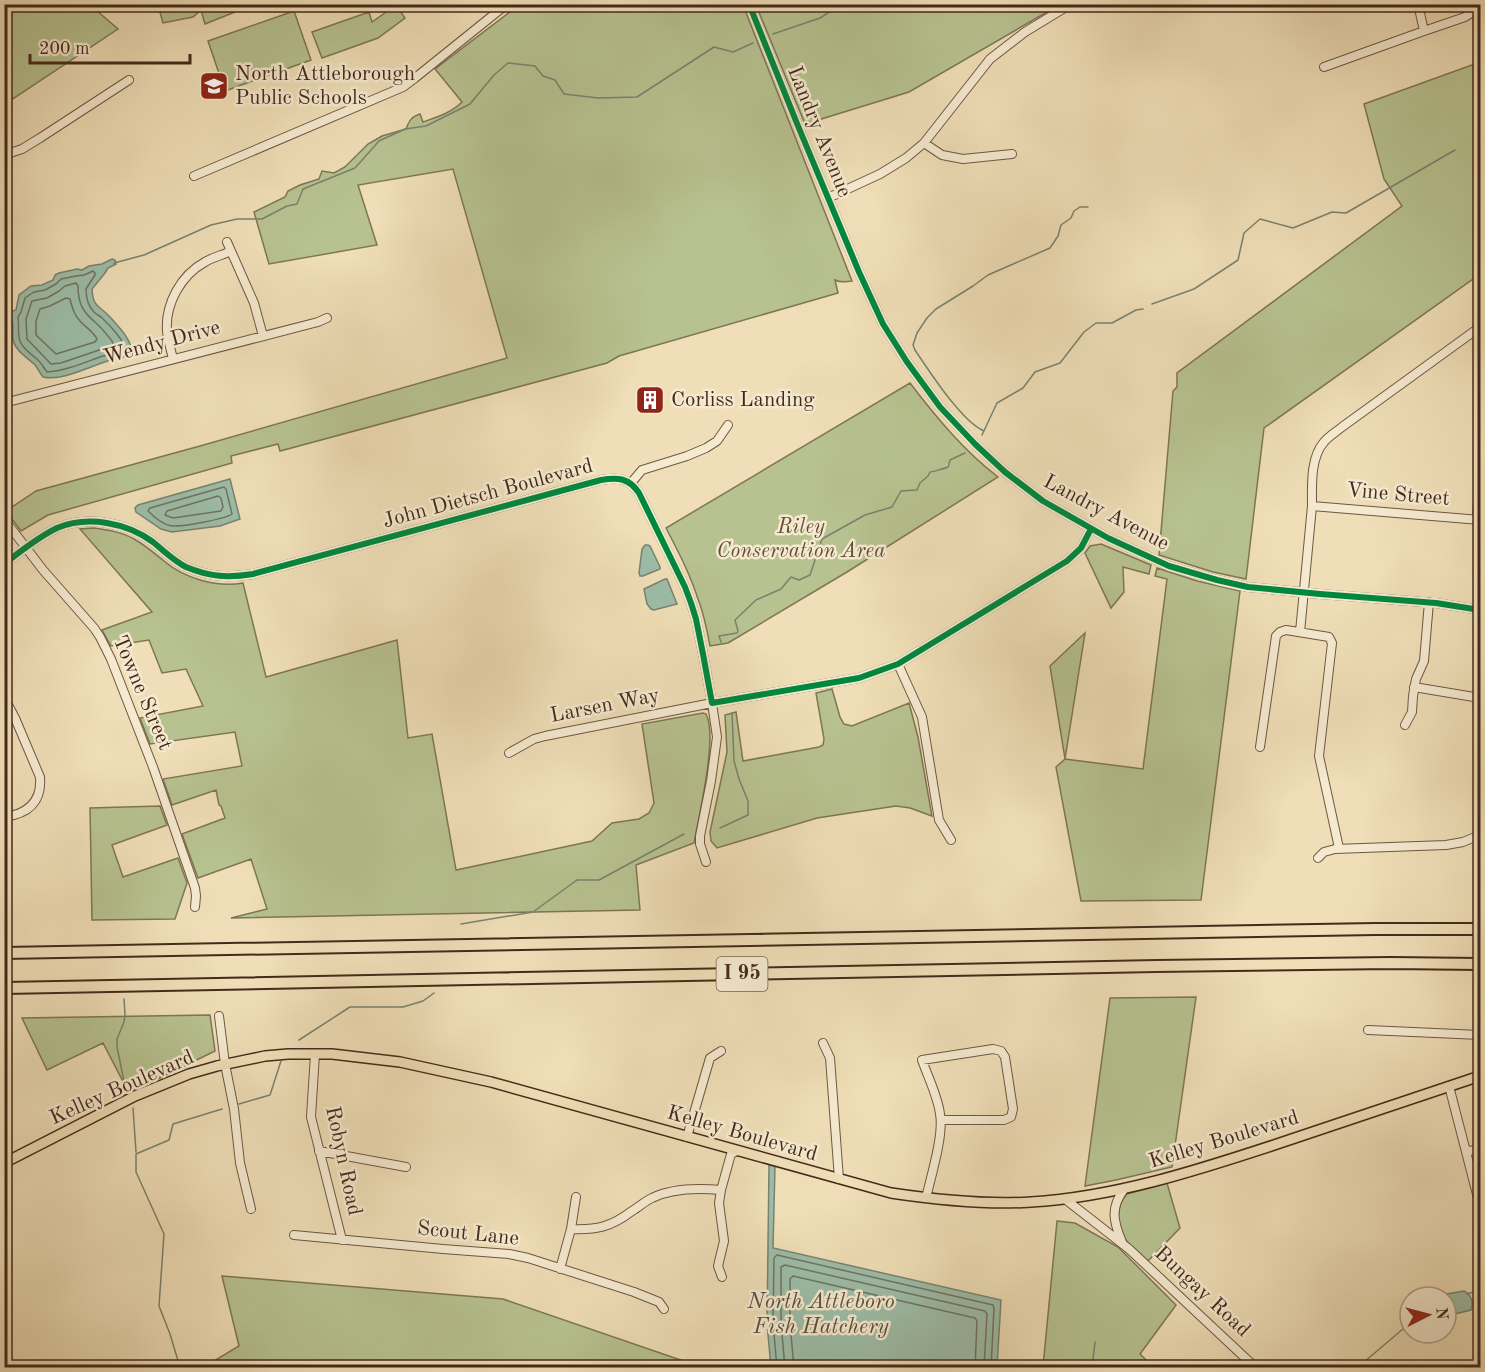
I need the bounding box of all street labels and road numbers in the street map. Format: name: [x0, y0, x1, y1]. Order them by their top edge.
street label: Landry Avenue: [783, 64, 855, 200]
street label: Wendy Drive: [101, 317, 223, 369]
street label: John Dietsch Boulevard: [381, 456, 596, 532]
street label: Landry Avenue: [1040, 471, 1172, 555]
street label: Vine Street: [1346, 480, 1450, 510]
street label: Towne Street: [108, 633, 176, 753]
street label: Larsen Way: [549, 685, 661, 727]
road number: I 95: [716, 957, 768, 991]
street label: Kelley Boulevard: [47, 1047, 197, 1129]
street label: Kelley Boulevard: [664, 1102, 820, 1166]
street label: Robyn Road: [321, 1104, 365, 1218]
street label: Kelley Boulevard: [1147, 1107, 1301, 1173]
street label: Scout Lane: [416, 1218, 520, 1250]
street label: Bungay Road: [1150, 1243, 1254, 1341]

